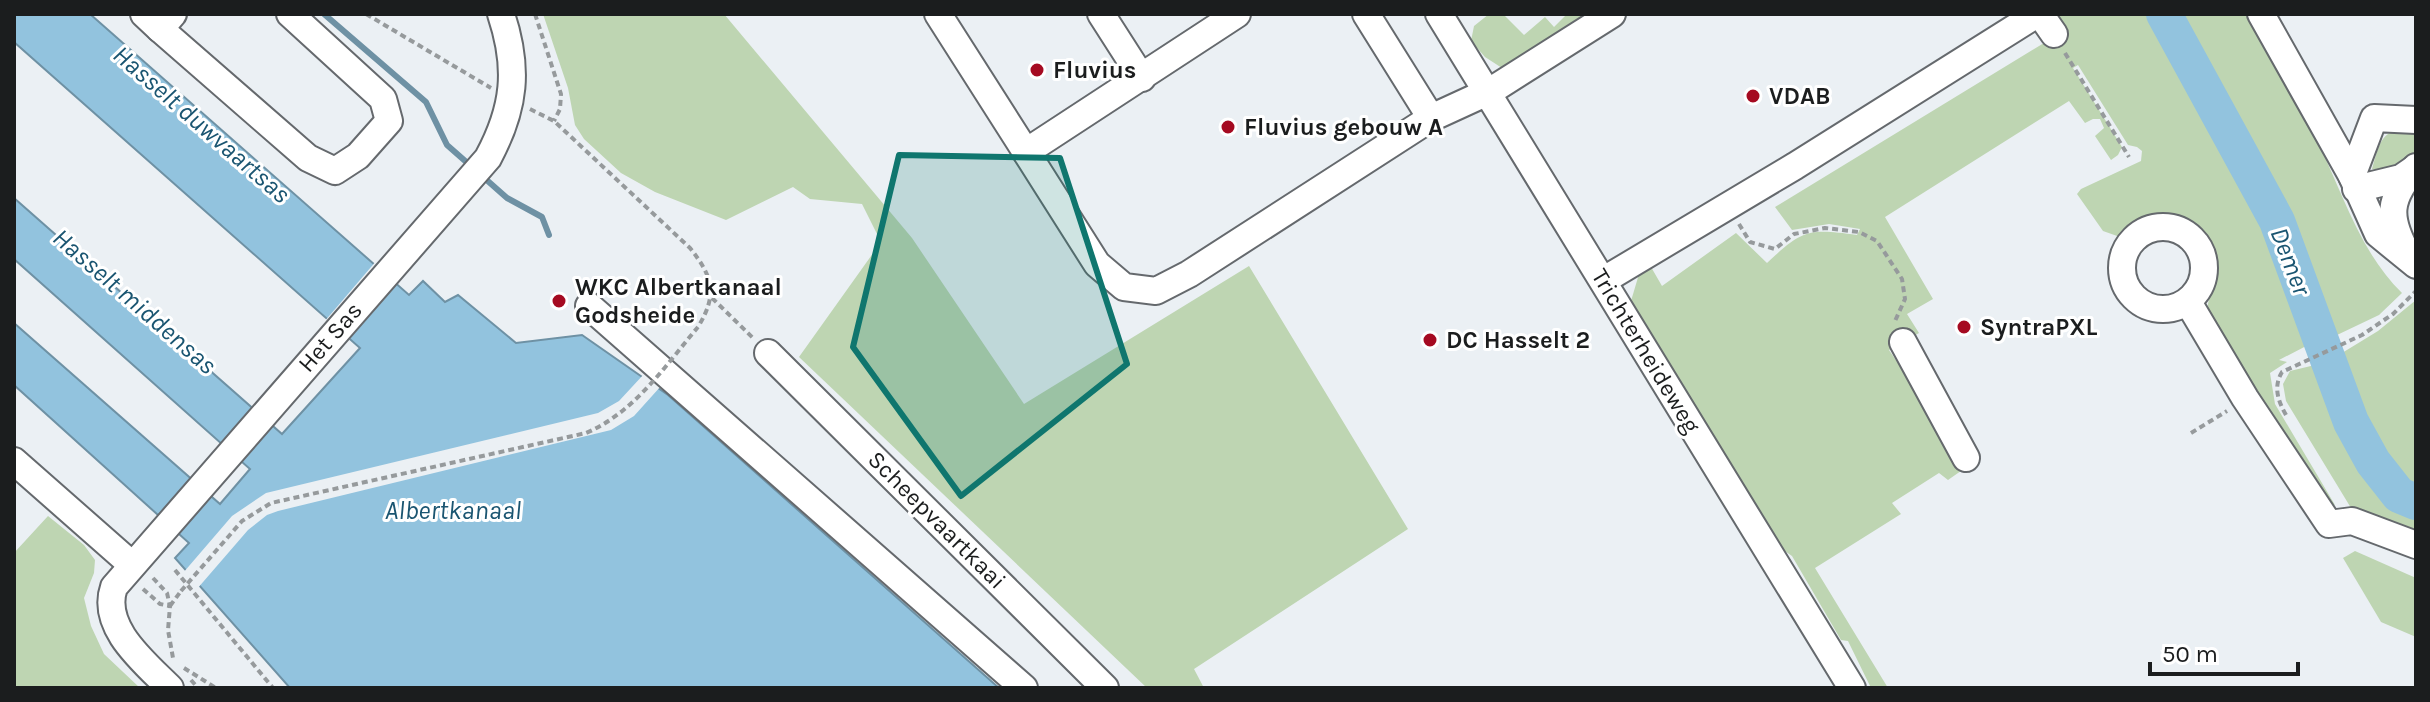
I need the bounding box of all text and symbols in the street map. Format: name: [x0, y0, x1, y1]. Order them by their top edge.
water label: Hasselt duwvaartsas: [107, 39, 297, 210]
place label: Fluvius: [1053, 56, 1137, 84]
marker: Fluvius: [1028, 61, 1046, 79]
place label: VDAB: [1769, 82, 1831, 110]
marker: VDAB: [1744, 87, 1762, 105]
place label: Fluvius gebouw A: [1244, 113, 1443, 141]
marker: Fluvius gebouw A: [1219, 118, 1237, 136]
water label: Hasselt middensas: [46, 222, 223, 381]
water label: Demer: [2263, 223, 2318, 301]
street label: Trichterheideweg: [1586, 264, 1706, 439]
place label: WKC Albertkanaal Godsheide: [575, 273, 782, 329]
marker: WKC Albertkanaal Godsheide: [550, 292, 568, 310]
street label: Het Sas: [292, 296, 368, 378]
place label: SyntraPXL: [1980, 313, 2098, 341]
marker: SyntraPXL: [1955, 318, 1973, 336]
place label: DC Hasselt 2: [1446, 326, 1590, 354]
marker: DC Hasselt 2: [1421, 331, 1439, 349]
street label: Scheepvaartkaai: [862, 445, 1012, 595]
water label: Albertkanaal: [385, 495, 521, 526]
scale bar: [2150, 626, 2298, 676]
text: 50 m: [2162, 640, 2218, 668]

